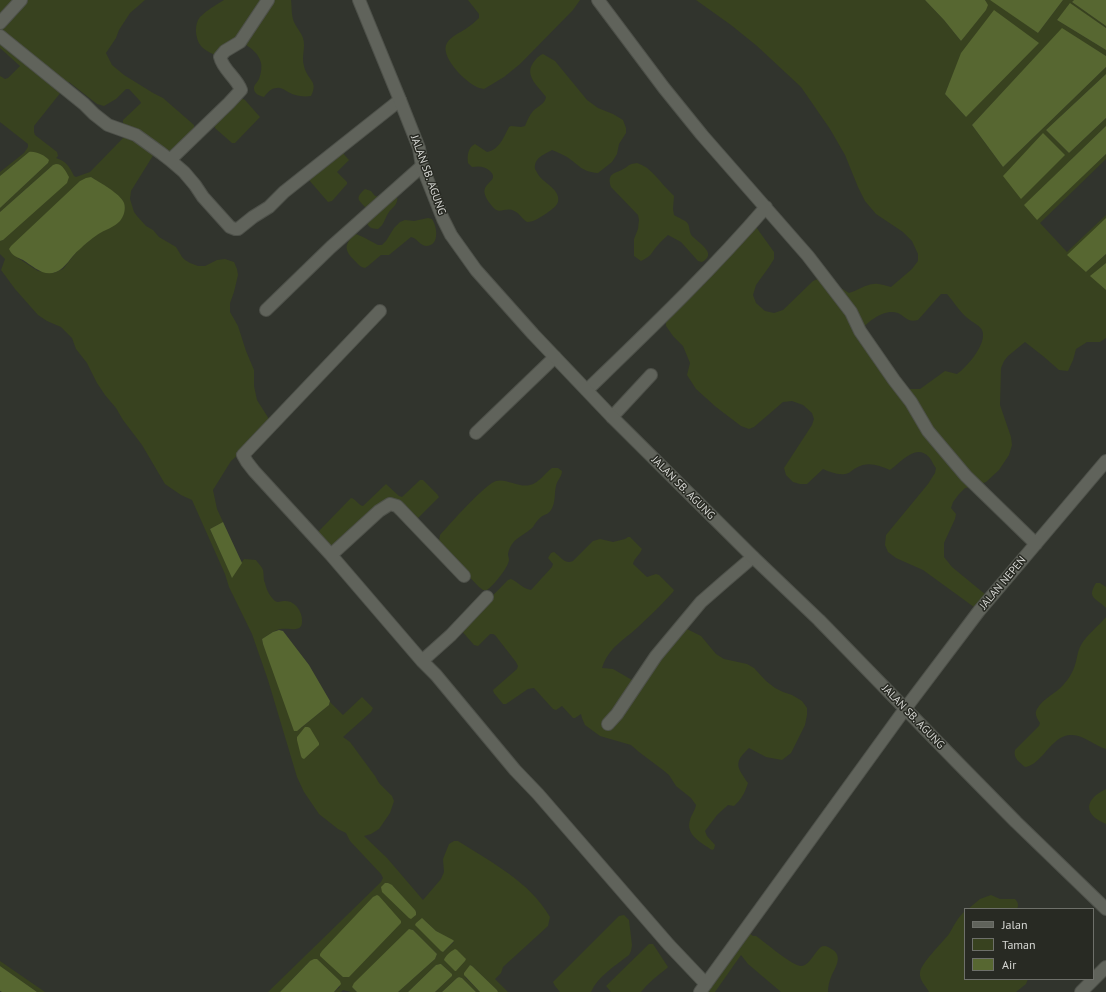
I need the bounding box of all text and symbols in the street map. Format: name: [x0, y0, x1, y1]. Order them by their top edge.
street label: JALAN SB. AGUNG: [407, 133, 449, 217]
street label: JALAN SB. AGUNG: [649, 454, 717, 522]
street label: JALAN NEPEN: [977, 554, 1029, 612]
street label: JALAN SB. AGUNG: [879, 682, 947, 752]
legend: [964, 908, 1094, 980]
text: Jalan: [1002, 917, 1027, 932]
text: Taman: [1002, 937, 1036, 952]
text: Air: [1002, 957, 1016, 972]

